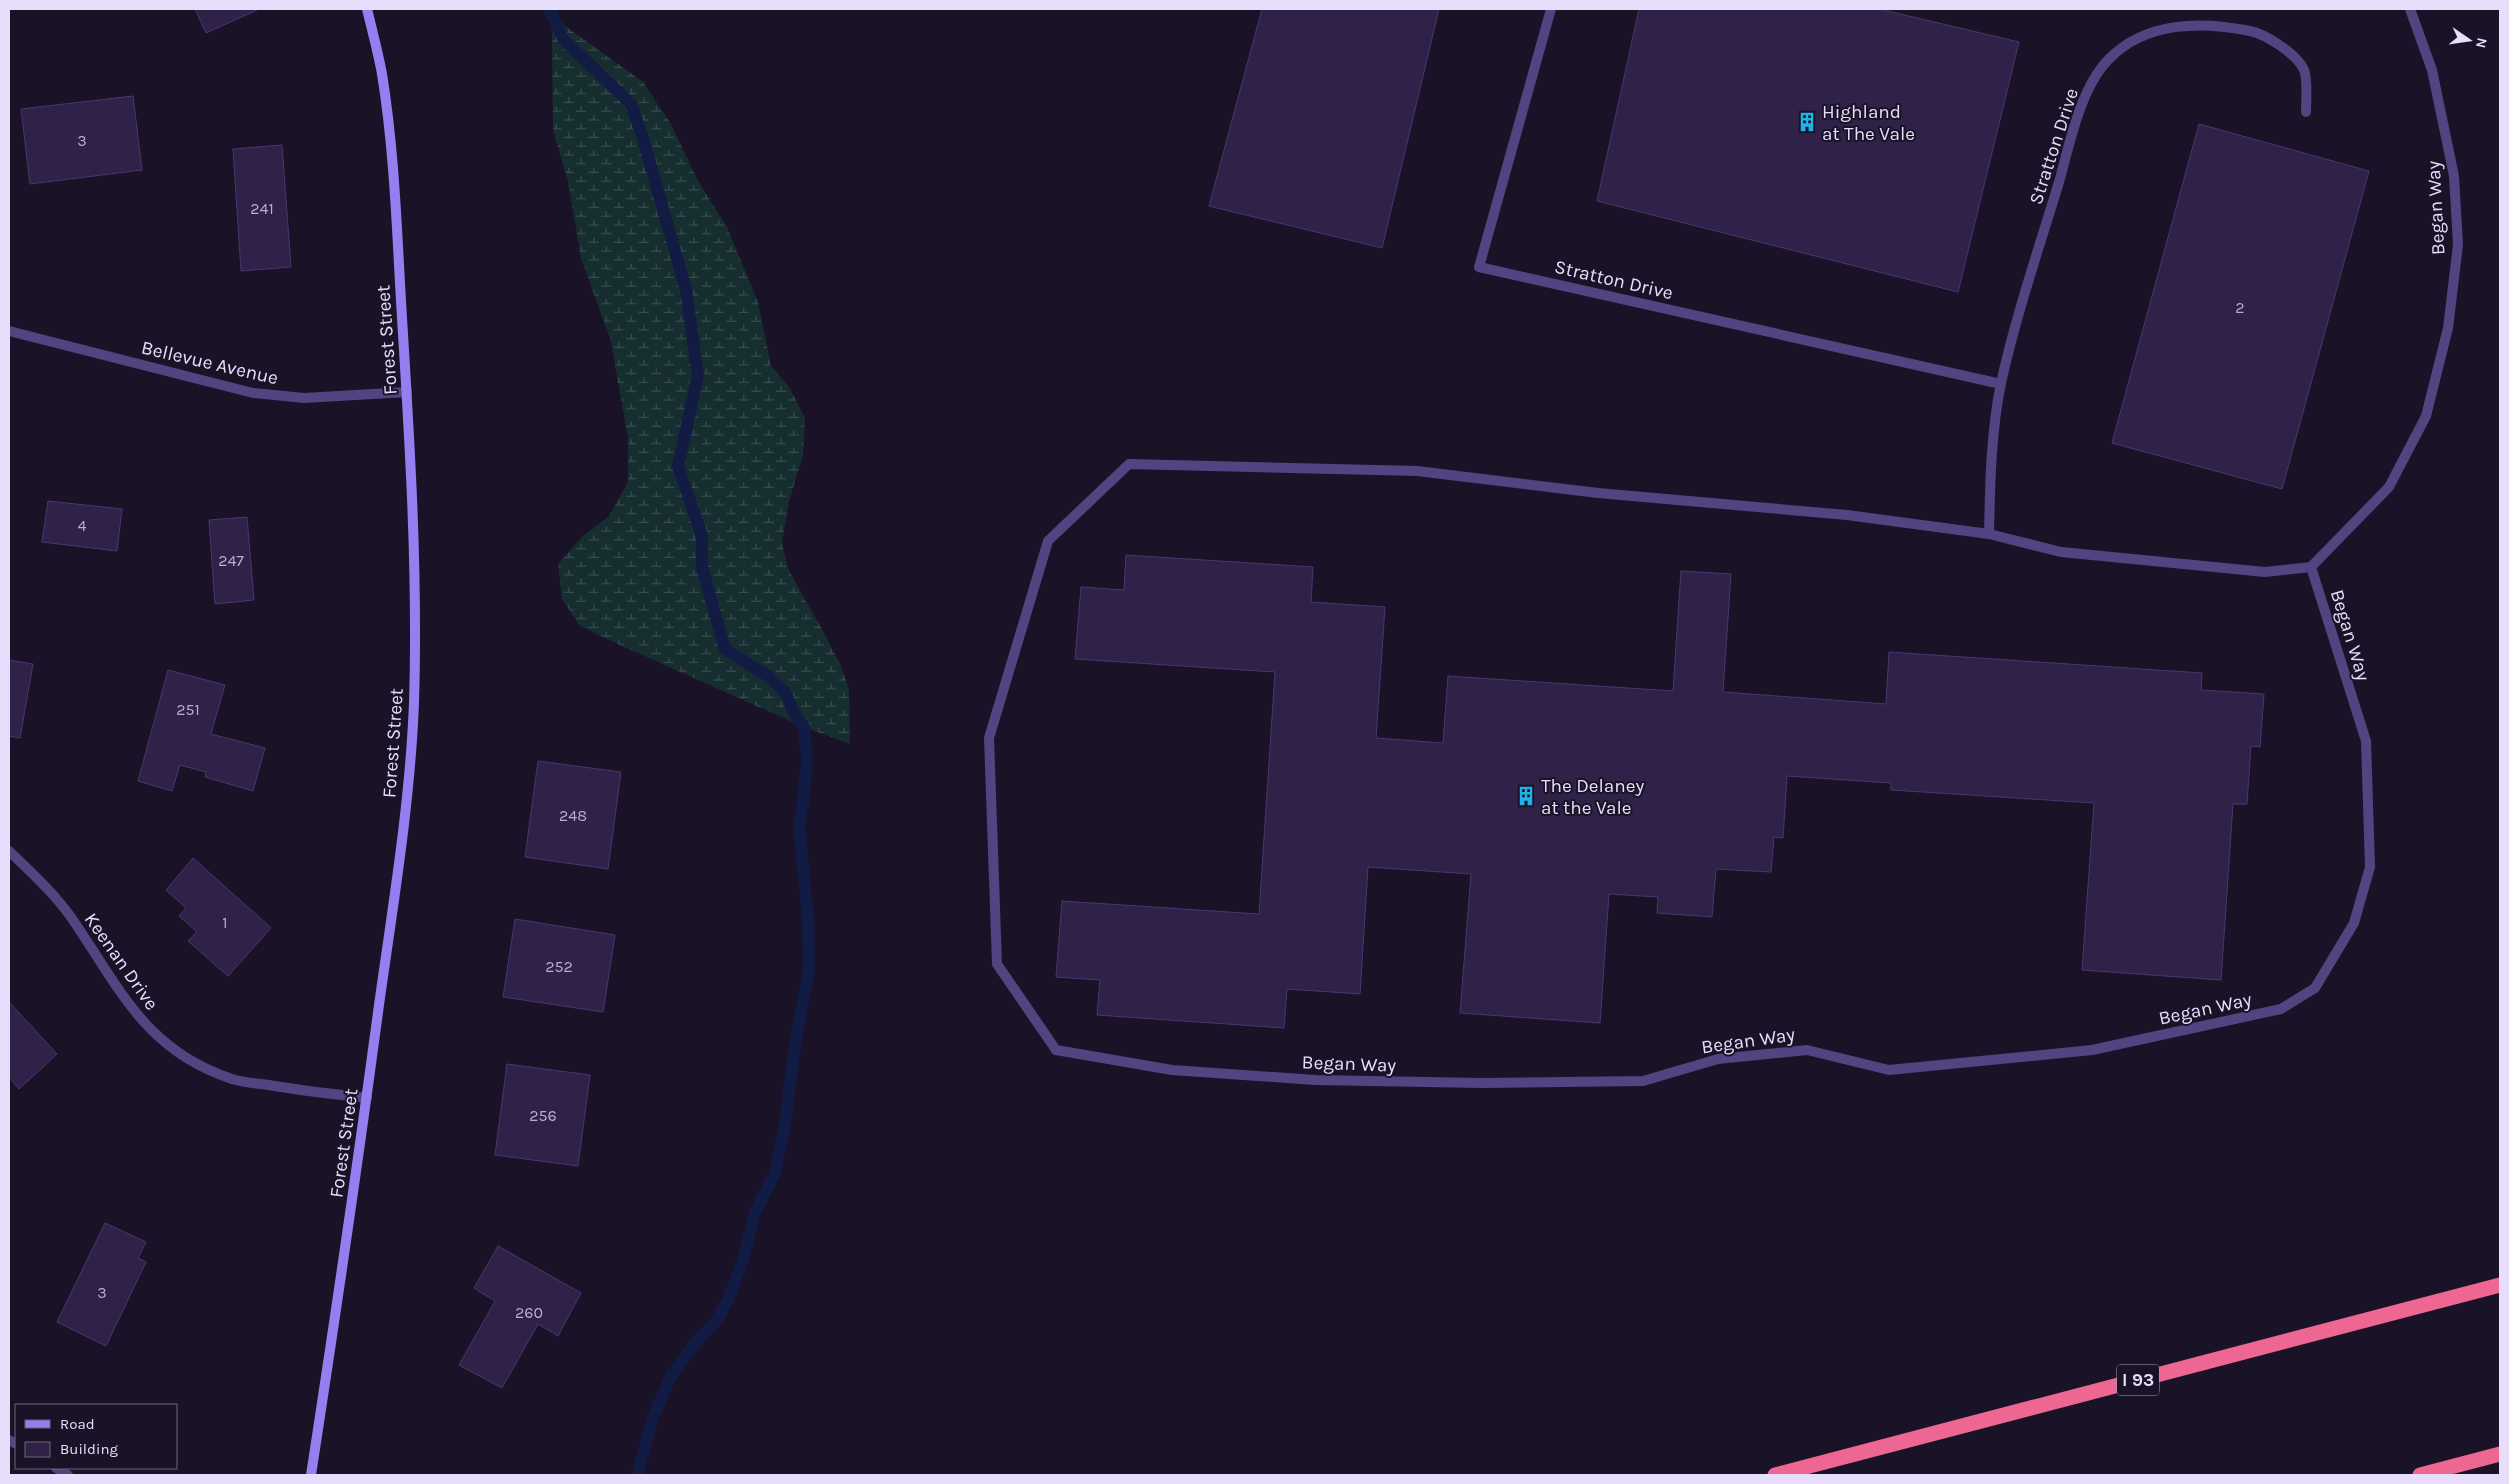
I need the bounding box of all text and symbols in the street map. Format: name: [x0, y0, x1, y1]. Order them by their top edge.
north arrow: [2444, 15, 2494, 65]
text: N: [2472, 36, 2491, 50]
street label: Stratton Drive: [2025, 85, 2083, 207]
place label: Highland at The Vale: [1822, 101, 1915, 145]
building icon: Highland at The Vale: [1796, 111, 1818, 133]
house number: 3: [77, 131, 87, 150]
street label: Began Way: [2423, 160, 2449, 256]
house number: 241: [250, 199, 274, 218]
street label: Stratton Drive: [1552, 256, 1675, 304]
street label: Forest Street: [372, 284, 402, 396]
house number: 2: [2235, 298, 2245, 317]
street label: Bellevue Avenue: [139, 337, 280, 389]
house number: 4: [78, 516, 87, 535]
house number: 247: [218, 551, 244, 570]
street label: Began Way: [2326, 587, 2374, 684]
street label: Forest Street: [378, 687, 408, 799]
house number: 251: [176, 700, 200, 719]
place label: The Delaney at the Vale: [1541, 775, 1645, 819]
building icon: The Delaney at the Vale: [1515, 785, 1537, 807]
house number: 248: [559, 806, 587, 825]
street label: Keenan Drive: [80, 909, 163, 1014]
house number: 1: [222, 913, 228, 932]
house number: 252: [545, 957, 573, 976]
street label: Began Way: [2157, 988, 2254, 1030]
street label: Began Way: [1700, 1024, 1797, 1058]
street label: Began Way: [1301, 1051, 1397, 1077]
street label: Forest Street: [325, 1087, 363, 1199]
house number: 256: [529, 1106, 557, 1125]
house number: 3: [97, 1283, 107, 1302]
house number: 260: [515, 1303, 543, 1322]
road number: I 93: [2117, 1364, 2159, 1396]
legend: [15, 1404, 178, 1469]
text: Road: [60, 1415, 95, 1433]
text: Building: [60, 1440, 118, 1458]

